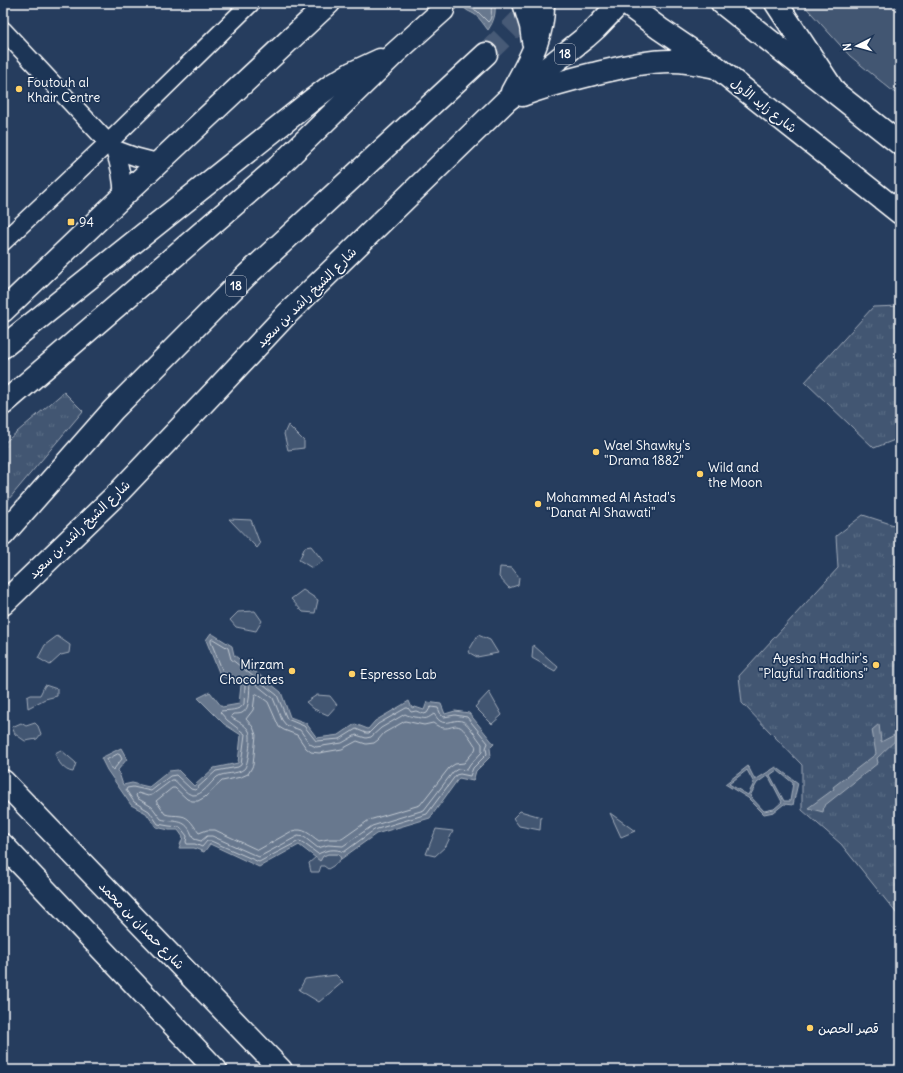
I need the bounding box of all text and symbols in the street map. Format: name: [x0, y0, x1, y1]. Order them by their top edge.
north arrow: [837, 26, 877, 66]
text: N: [840, 43, 854, 52]
road number: 18: [555, 44, 575, 64]
place label: Foutouh al Khair Centre: [27, 74, 100, 106]
street label: شارع زايد الأول: [727, 74, 800, 137]
marker: Foutouh al Khair Centre: [14, 84, 24, 94]
place label: 94: [79, 214, 94, 231]
marker: 94: [66, 217, 76, 227]
street label: شارع الشيخ راشد بن سعيد: [253, 244, 361, 352]
road number: 18: [226, 276, 246, 296]
place label: Wael Shawky's "Drama 1882": [604, 437, 691, 469]
marker: Wael Shawky's "Drama 1882": [591, 447, 601, 457]
place label: Wild and the Moon: [708, 459, 763, 491]
marker: Wild and the Moon: [695, 469, 705, 479]
street label: شارع الشيخ راشد بن سعيد: [25, 476, 135, 583]
place label: Mohammed Al Astad's "Danat Al Shawati": [546, 489, 676, 521]
marker: Mohammed Al Astad's "Danat Al Shawati": [533, 499, 543, 509]
place label: Ayesha Hadhir's "Playful Traditions": [759, 650, 868, 682]
place label: Mirzam Chocolates: [219, 656, 284, 688]
marker: Ayesha Hadhir's "Playful Traditions": [871, 660, 881, 670]
marker: Mirzam Chocolates: [287, 666, 297, 676]
place label: Espresso Lab: [360, 666, 437, 683]
marker: Espresso Lab: [347, 669, 357, 679]
street label: شارع حمدان بن محمد: [94, 878, 188, 974]
place label: قصر الحصن: [818, 1020, 879, 1037]
marker: قصر الحصن: [805, 1023, 815, 1033]

